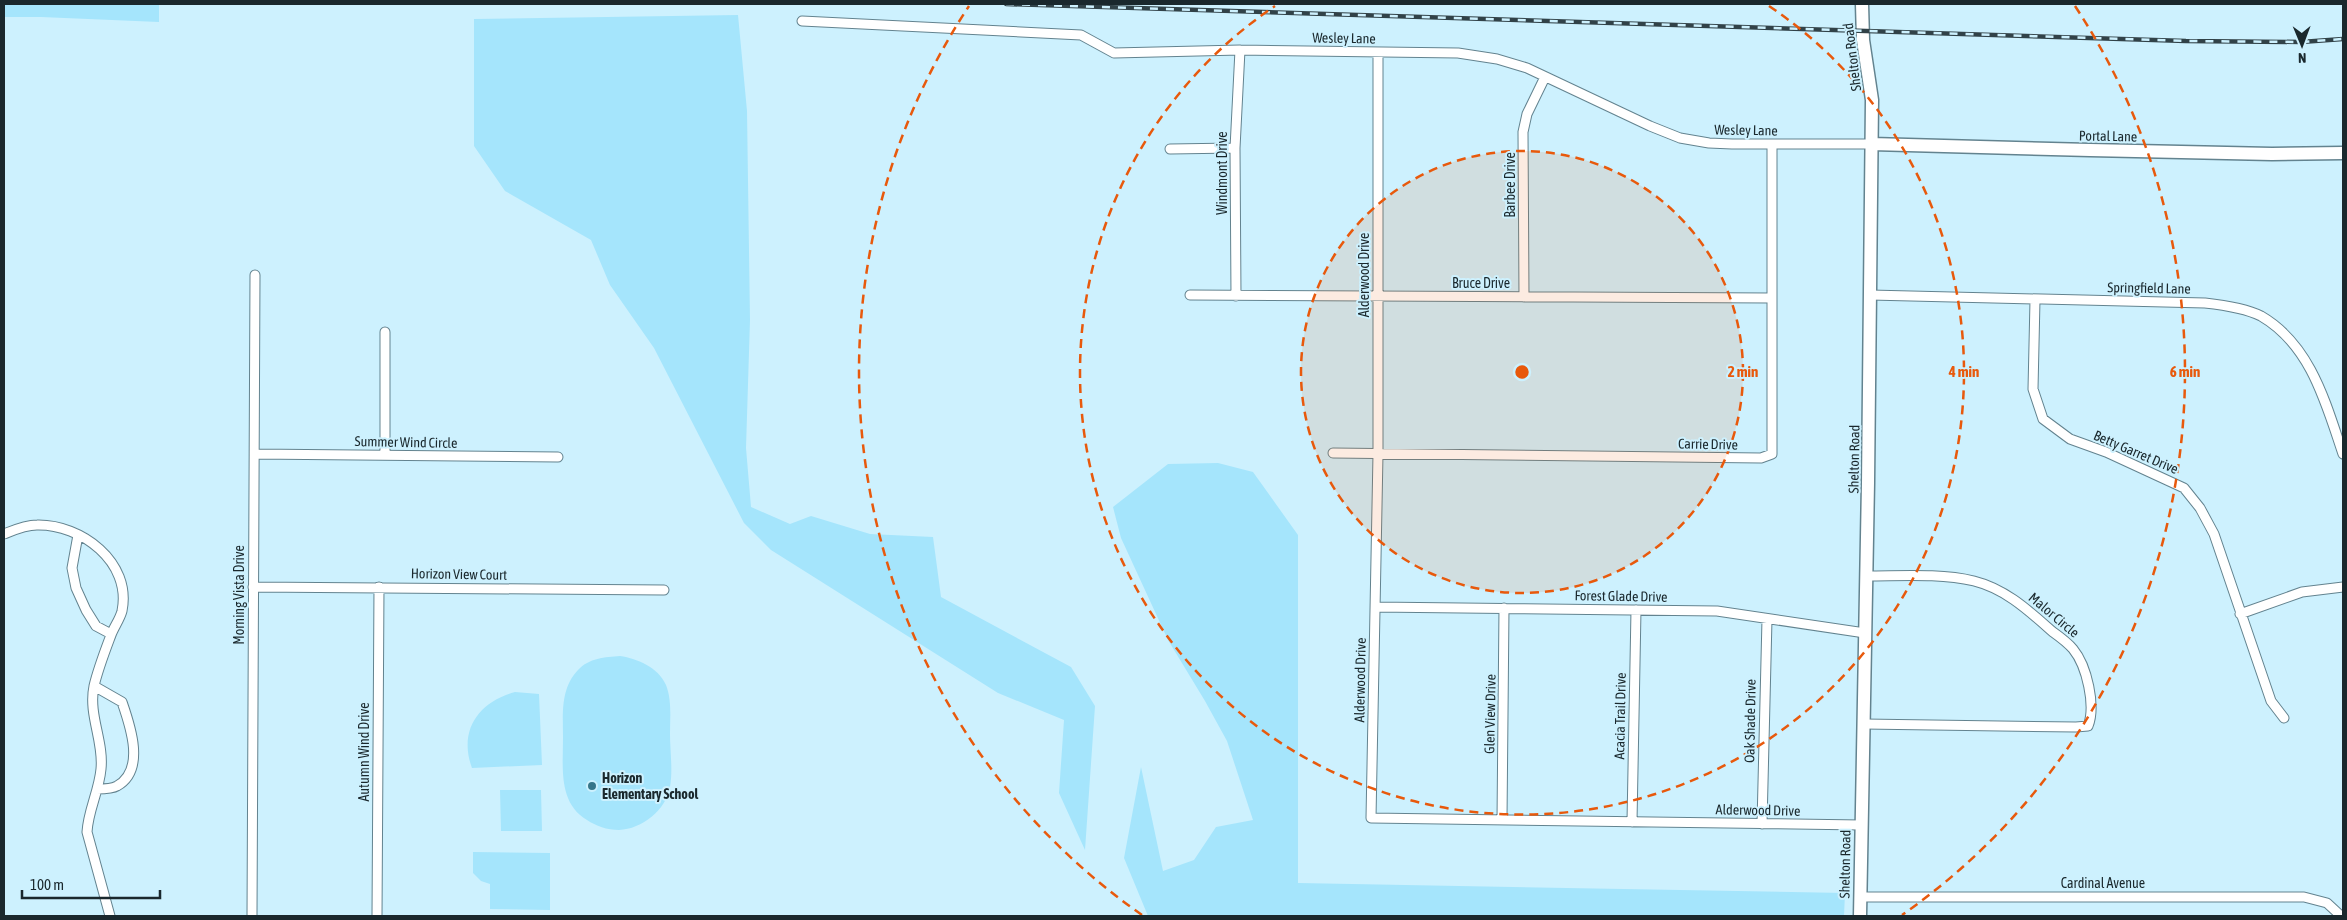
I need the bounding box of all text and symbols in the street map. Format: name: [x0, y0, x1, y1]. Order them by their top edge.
north arrow: [2277, 20, 2327, 70]
street label: Shelton Road: [1840, 22, 1864, 92]
street label: Wesley Lane: [1312, 29, 1376, 47]
text: N: [2298, 50, 2306, 66]
street label: Wesley Lane: [1714, 121, 1778, 139]
street label: Portal Lane: [2079, 127, 2137, 145]
street label: Windmont Drive: [1214, 131, 1230, 215]
street label: Barbee Drive: [1502, 152, 1518, 218]
street label: Alderwood Drive: [1356, 233, 1372, 317]
street label: Bruce Drive: [1452, 275, 1510, 291]
street label: Springfield Lane: [2107, 279, 2191, 297]
centre of rings: [1513, 363, 1531, 381]
text: 2 min: [1728, 363, 1758, 380]
text: 4 min: [1948, 363, 1979, 380]
text: 6 min: [2170, 363, 2200, 380]
street label: Shelton Road: [1845, 425, 1863, 493]
street label: Betty Garret Drive: [2091, 427, 2181, 477]
street label: Summer Wind Circle: [355, 433, 457, 451]
street label: Carrie Drive: [1678, 435, 1738, 453]
street label: Morning Vista Drive: [231, 545, 247, 645]
street label: Horizon View Court: [411, 565, 507, 583]
street label: Forest Glade Drive: [1574, 587, 1668, 605]
street label: Malor Circle: [2026, 589, 2082, 641]
street label: Alderwood Drive: [1351, 638, 1369, 722]
street label: Acacia Trail Drive: [1611, 672, 1629, 760]
street label: Glen View Drive: [1481, 674, 1499, 754]
street label: Oak Shade Drive: [1741, 679, 1759, 763]
street label: Autumn Wind Drive: [356, 702, 372, 802]
place label: Horizon Elementary School: [602, 770, 698, 802]
marker: Horizon Elementary School: [586, 780, 598, 792]
street label: Alderwood Drive: [1716, 801, 1800, 819]
street label: Shelton Road: [1836, 830, 1854, 898]
scale bar: [22, 868, 160, 900]
street label: Cardinal Avenue: [2061, 875, 2145, 891]
text: 100 m: [30, 876, 64, 893]

